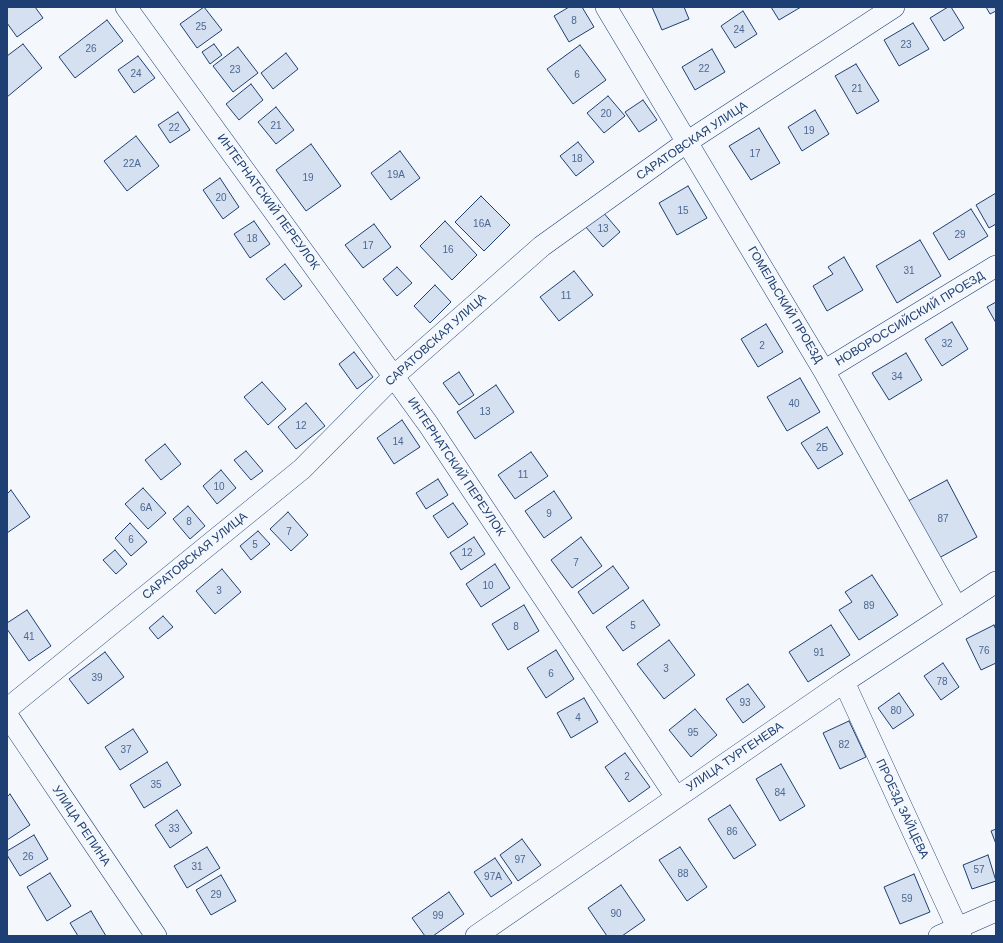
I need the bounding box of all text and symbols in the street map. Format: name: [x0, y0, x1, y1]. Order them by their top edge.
house number: 8: [571, 15, 577, 27]
house number: 25: [195, 21, 207, 33]
house number: 24: [733, 24, 745, 36]
house number: 23: [900, 39, 912, 51]
house number: 26: [85, 43, 97, 55]
house number: 22: [698, 63, 710, 75]
house number: 23: [229, 64, 241, 76]
house number: 24: [130, 68, 142, 80]
house number: 6: [574, 69, 580, 81]
house number: 21: [851, 83, 863, 95]
street label: САРАТОВСКАЯ УЛИЦА: [634, 98, 750, 184]
house number: 20: [600, 108, 612, 120]
house number: 21: [270, 120, 282, 132]
house number: 22: [168, 122, 180, 134]
house number: 19: [803, 125, 815, 137]
street label: ИНТЕРНАТСКИЙ ПЕРЕУЛОК: [214, 131, 322, 273]
house number: 17: [749, 148, 761, 160]
house number: 18: [571, 153, 583, 165]
house number: 22А: [123, 158, 141, 170]
house number: 19А: [387, 169, 405, 181]
house number: 19: [302, 172, 314, 184]
house number: 20: [215, 192, 227, 204]
house number: 15: [677, 205, 689, 217]
house number: 16А: [473, 218, 491, 230]
house number: 13: [597, 223, 609, 235]
house number: 29: [954, 229, 966, 241]
house number: 18: [246, 233, 258, 245]
house number: 17: [362, 240, 374, 252]
house number: 16: [442, 244, 454, 256]
street label: ГОМЕЛЬСКИЙ ПРОЕЗД: [744, 244, 826, 366]
house number: 31: [903, 265, 915, 277]
street label: НОВОРОССИЙСКИЙ ПРОЕЗД: [833, 269, 987, 369]
house number: 11: [561, 290, 571, 302]
street label: САРАТОВСКАЯ УЛИЦА: [383, 291, 489, 389]
house number: 32: [941, 338, 953, 350]
house number: 2: [759, 340, 765, 352]
house number: 34: [891, 371, 903, 383]
street label: ИНТЕРНАТСКИЙ ПЕРЕУЛОК: [404, 395, 508, 539]
house number: 40: [788, 398, 800, 410]
house number: 13: [479, 406, 491, 418]
house number: 12: [295, 420, 307, 432]
house number: 14: [392, 436, 404, 448]
house number: 2Б: [816, 442, 828, 454]
house number: 11: [518, 469, 528, 481]
house number: 10: [213, 481, 225, 493]
house number: 6А: [140, 502, 152, 514]
house number: 9: [546, 508, 552, 520]
street label: САРАТОВСКАЯ УЛИЦА: [140, 509, 250, 603]
house number: 87: [937, 513, 949, 525]
house number: 8: [186, 516, 192, 528]
house number: 7: [286, 526, 292, 538]
house number: 6: [128, 534, 134, 546]
house number: 5: [252, 539, 258, 551]
house number: 12: [461, 547, 473, 559]
house number: 7: [573, 557, 579, 569]
house number: 10: [482, 580, 494, 592]
house number: 3: [216, 585, 222, 597]
house number: 89: [863, 600, 875, 612]
house number: 5: [630, 620, 636, 632]
house number: 8: [513, 621, 519, 633]
house number: 41: [23, 631, 35, 643]
house number: 76: [978, 645, 990, 657]
house number: 91: [813, 647, 825, 659]
house number: 3: [663, 663, 669, 675]
house number: 6: [548, 668, 554, 680]
house number: 39: [91, 672, 103, 684]
house number: 78: [936, 676, 948, 688]
house number: 93: [739, 697, 751, 709]
house number: 80: [890, 705, 902, 717]
house number: 4: [575, 712, 581, 724]
street label: УЛИЦА ТУРГЕНЕВА: [684, 719, 786, 795]
house number: 95: [687, 727, 699, 739]
house number: 82: [838, 739, 850, 751]
house number: 37: [120, 744, 132, 756]
street label: ПРОЕЗД ЗАЙЦЕВА: [873, 757, 931, 861]
house number: 2: [624, 771, 630, 783]
house number: 35: [150, 779, 162, 791]
street label: УЛИЦА РЕПИНА: [49, 783, 113, 869]
house number: 84: [774, 787, 786, 799]
house number: 33: [168, 823, 180, 835]
house number: 86: [726, 826, 738, 838]
house number: 26: [22, 851, 34, 863]
house number: 97: [514, 854, 526, 866]
house number: 31: [191, 861, 203, 873]
house number: 57: [973, 864, 985, 876]
house number: 88: [677, 868, 689, 880]
house number: 97А: [484, 871, 502, 883]
house number: 29: [210, 889, 222, 901]
house number: 59: [901, 893, 913, 905]
house number: 90: [610, 908, 622, 920]
house number: 99: [432, 910, 444, 922]

